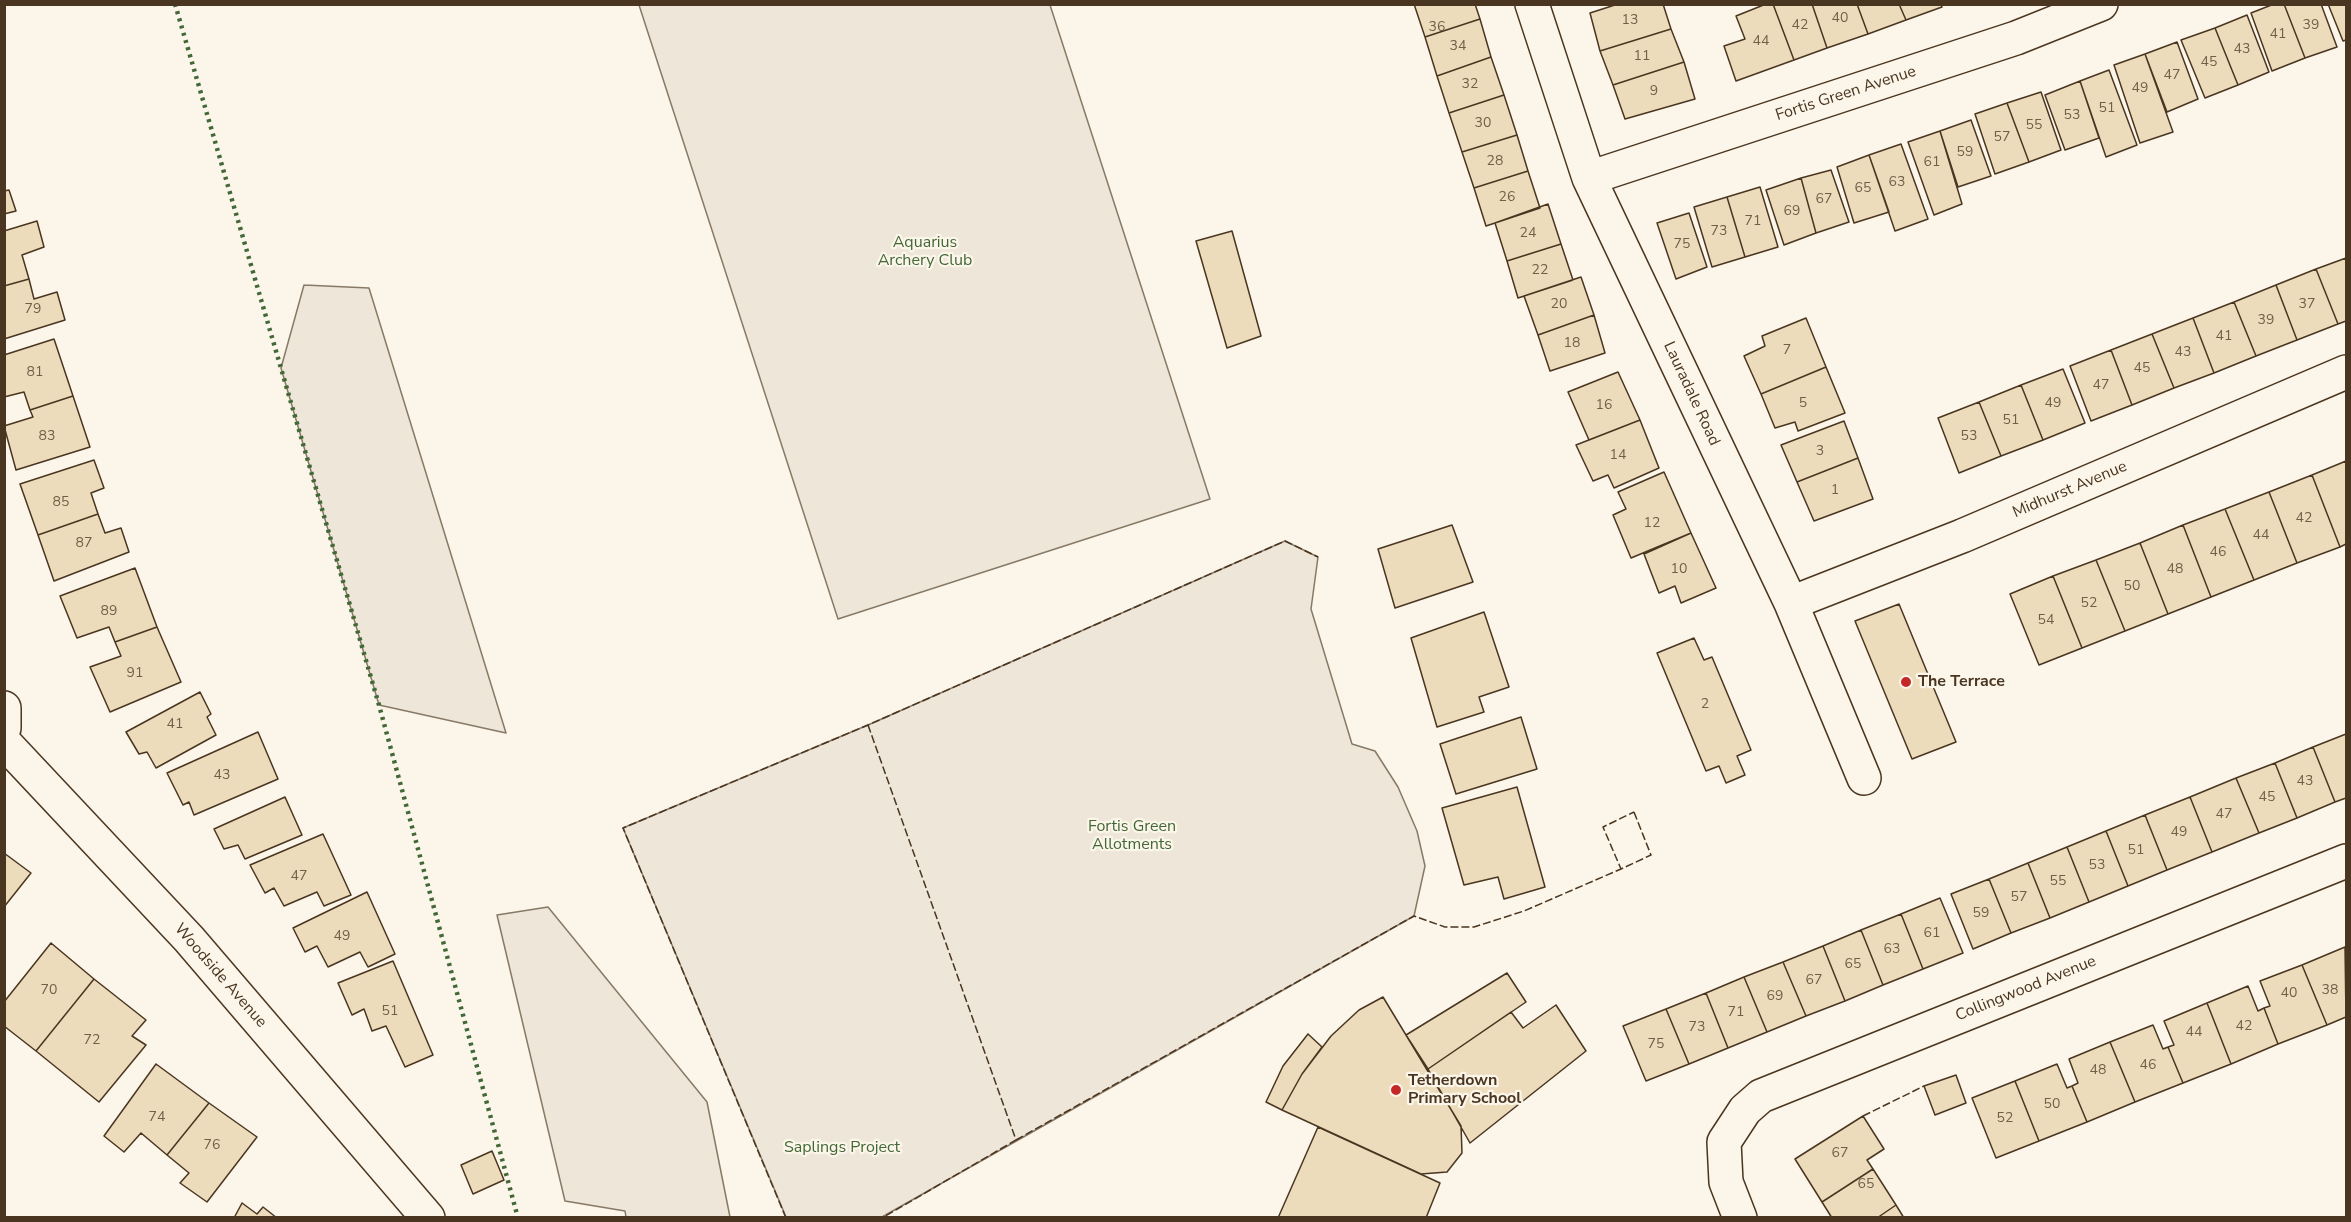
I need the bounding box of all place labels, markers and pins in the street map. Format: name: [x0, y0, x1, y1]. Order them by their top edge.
place label: The Terrace: [1918, 672, 2005, 692]
marker: The Terrace: [1899, 675, 1913, 689]
place label: Tetherdown Primary School: [1408, 1071, 1521, 1109]
marker: Tetherdown Primary School: [1389, 1083, 1403, 1097]

